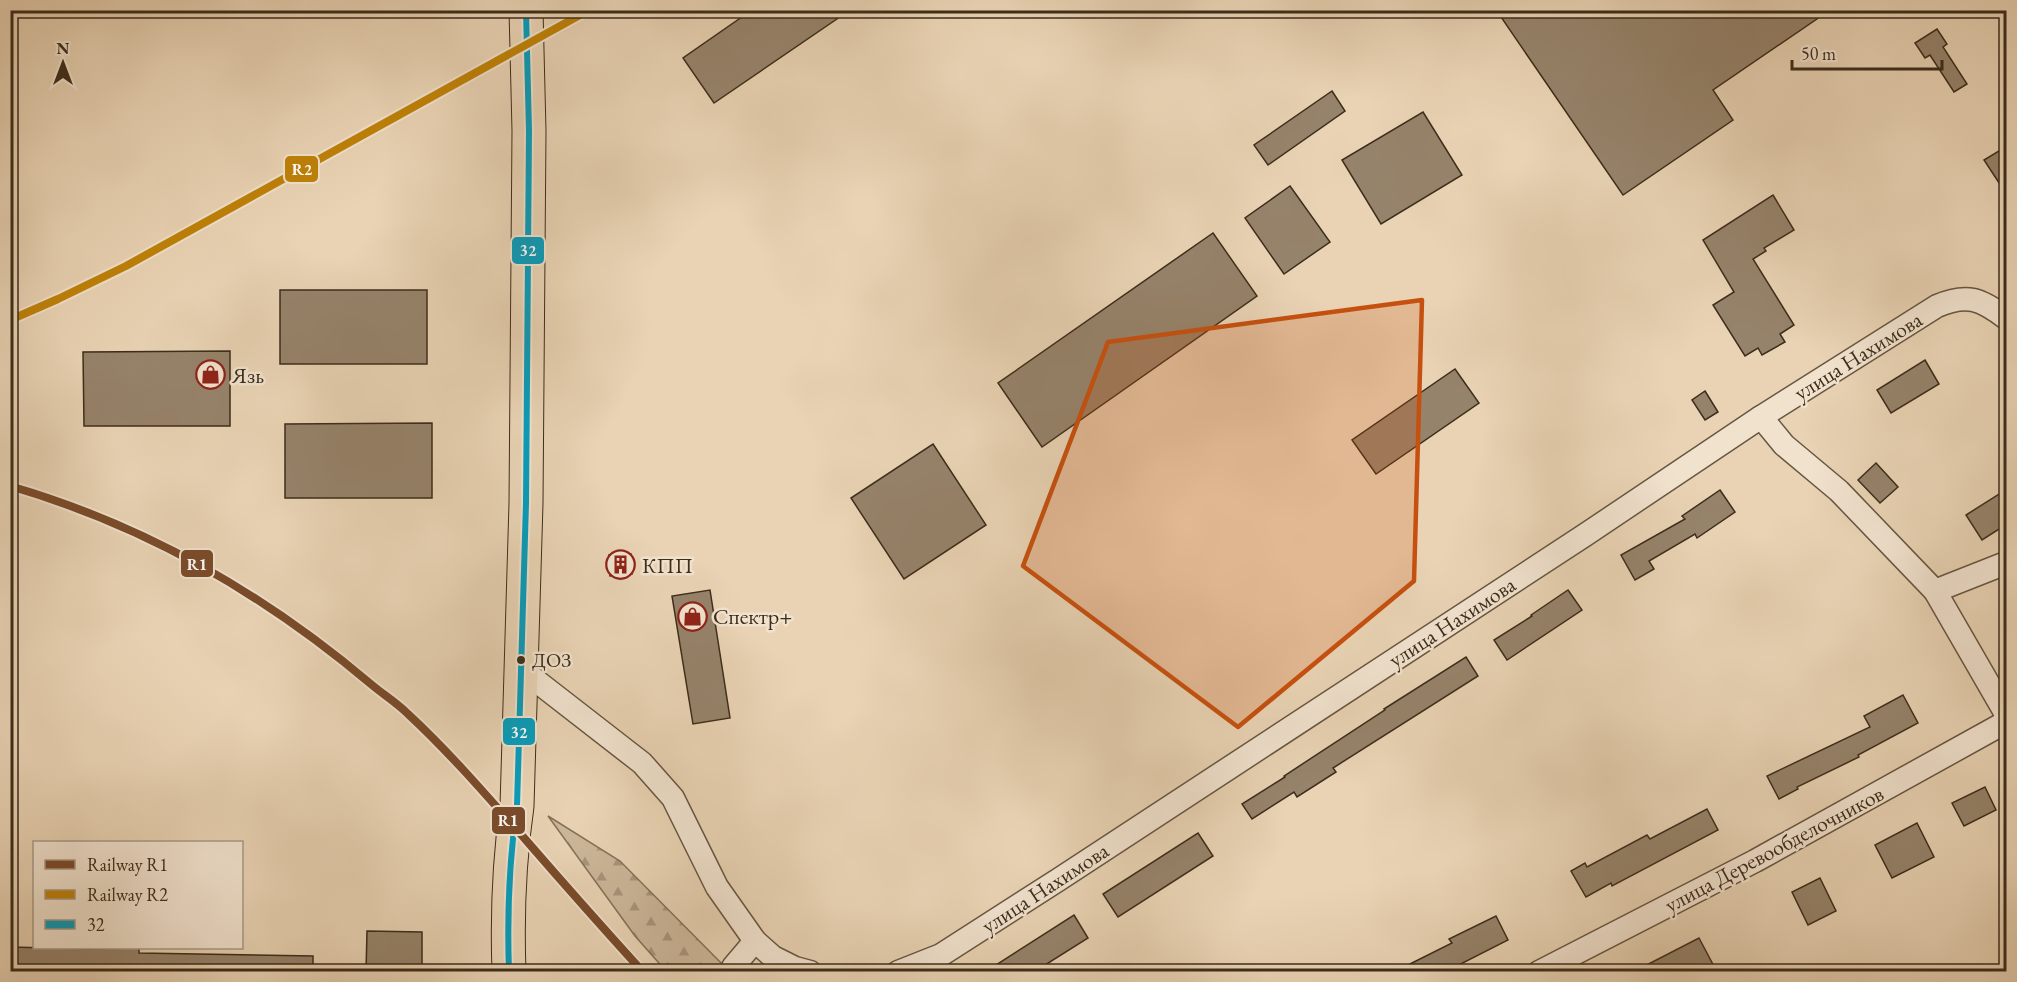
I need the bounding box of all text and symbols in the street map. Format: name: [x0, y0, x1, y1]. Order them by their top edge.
north arrow: [33, 33, 93, 93]
scale bar: [1792, 33, 1942, 71]
text: N: [57, 38, 70, 59]
text: 50 m: [1801, 42, 1836, 65]
line badge: R2: [284, 155, 319, 183]
text: R2: [292, 159, 313, 180]
line badge: 32: [511, 236, 545, 265]
text: 32: [520, 240, 537, 261]
street label: улица Нахимова: [1788, 305, 1928, 407]
shop icon: Язь: [195, 359, 227, 391]
place label: Язь: [231, 361, 264, 390]
line badge: R1: [180, 549, 214, 578]
building icon: КПП: [605, 549, 637, 581]
place label: КПП: [642, 551, 693, 580]
text: R1: [187, 554, 207, 575]
street label: улица Нахимова: [1383, 570, 1521, 674]
shop icon: Спектр+: [676, 600, 708, 632]
place label: Спектр+: [713, 602, 792, 631]
place label: ДОЗ: [532, 647, 572, 673]
marker: ДОЗ: [515, 654, 527, 666]
line badge: 32: [502, 717, 536, 746]
text: 32: [511, 722, 528, 743]
street label: улица Деревообделочников: [1659, 779, 1889, 919]
line badge: R1: [491, 806, 526, 835]
text: R1: [498, 810, 518, 831]
street label: улица Нахимова: [976, 836, 1114, 940]
legend: [33, 841, 243, 949]
text: Railway R1: [87, 853, 168, 876]
text: Railway R2: [87, 883, 168, 906]
text: 32: [87, 913, 105, 936]

